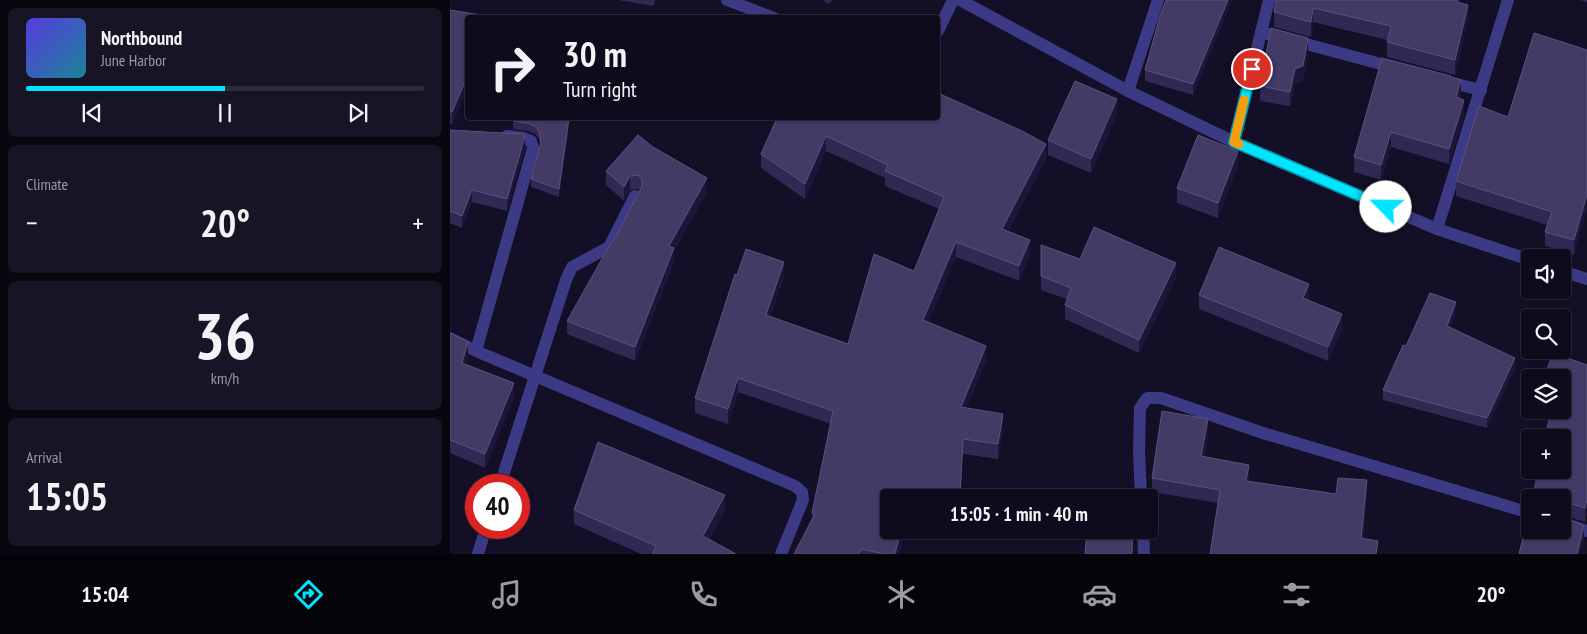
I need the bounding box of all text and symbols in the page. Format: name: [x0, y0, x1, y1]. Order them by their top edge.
text: Northbound: [101, 26, 182, 50]
text: 30 m: [563, 31, 627, 77]
icon: right: [480, 35, 545, 100]
pin: [1231, 48, 1273, 90]
text: June Harbor: [101, 50, 166, 70]
icon: arrive: [1238, 55, 1266, 83]
text: Turn right: [563, 75, 637, 103]
icon: previous: [78, 99, 106, 127]
icon: pause: [211, 99, 239, 127]
icon: next: [344, 99, 372, 127]
text: Climate: [26, 174, 68, 194]
position arrow: [1359, 180, 1411, 232]
text: 20°: [200, 198, 250, 247]
text: −: [26, 204, 38, 241]
text: +: [412, 204, 424, 241]
map controls: [1521, 249, 1571, 539]
button: sound: [1521, 249, 1571, 299]
text: 36: [194, 293, 256, 377]
button: search: [1521, 309, 1571, 359]
text: km/h: [211, 368, 239, 388]
button: layers: [1521, 369, 1571, 419]
button: +: [1521, 429, 1571, 479]
text: Arrival: [26, 447, 62, 467]
text: 15:05: [26, 471, 108, 520]
speed limit sign: 40: [465, 474, 530, 539]
button: −: [1521, 489, 1571, 539]
text: 15:05 · 1 min · 40 m: [950, 502, 1088, 526]
icon: directions: [291, 577, 326, 612]
icon: music: [489, 577, 524, 612]
icon: phone: [686, 577, 721, 612]
icon: climate: [884, 577, 919, 612]
icon: car: [1082, 577, 1117, 612]
icon: filters: [1279, 577, 1314, 612]
text: 15:04: [81, 580, 129, 608]
text: 20°: [1477, 580, 1506, 608]

